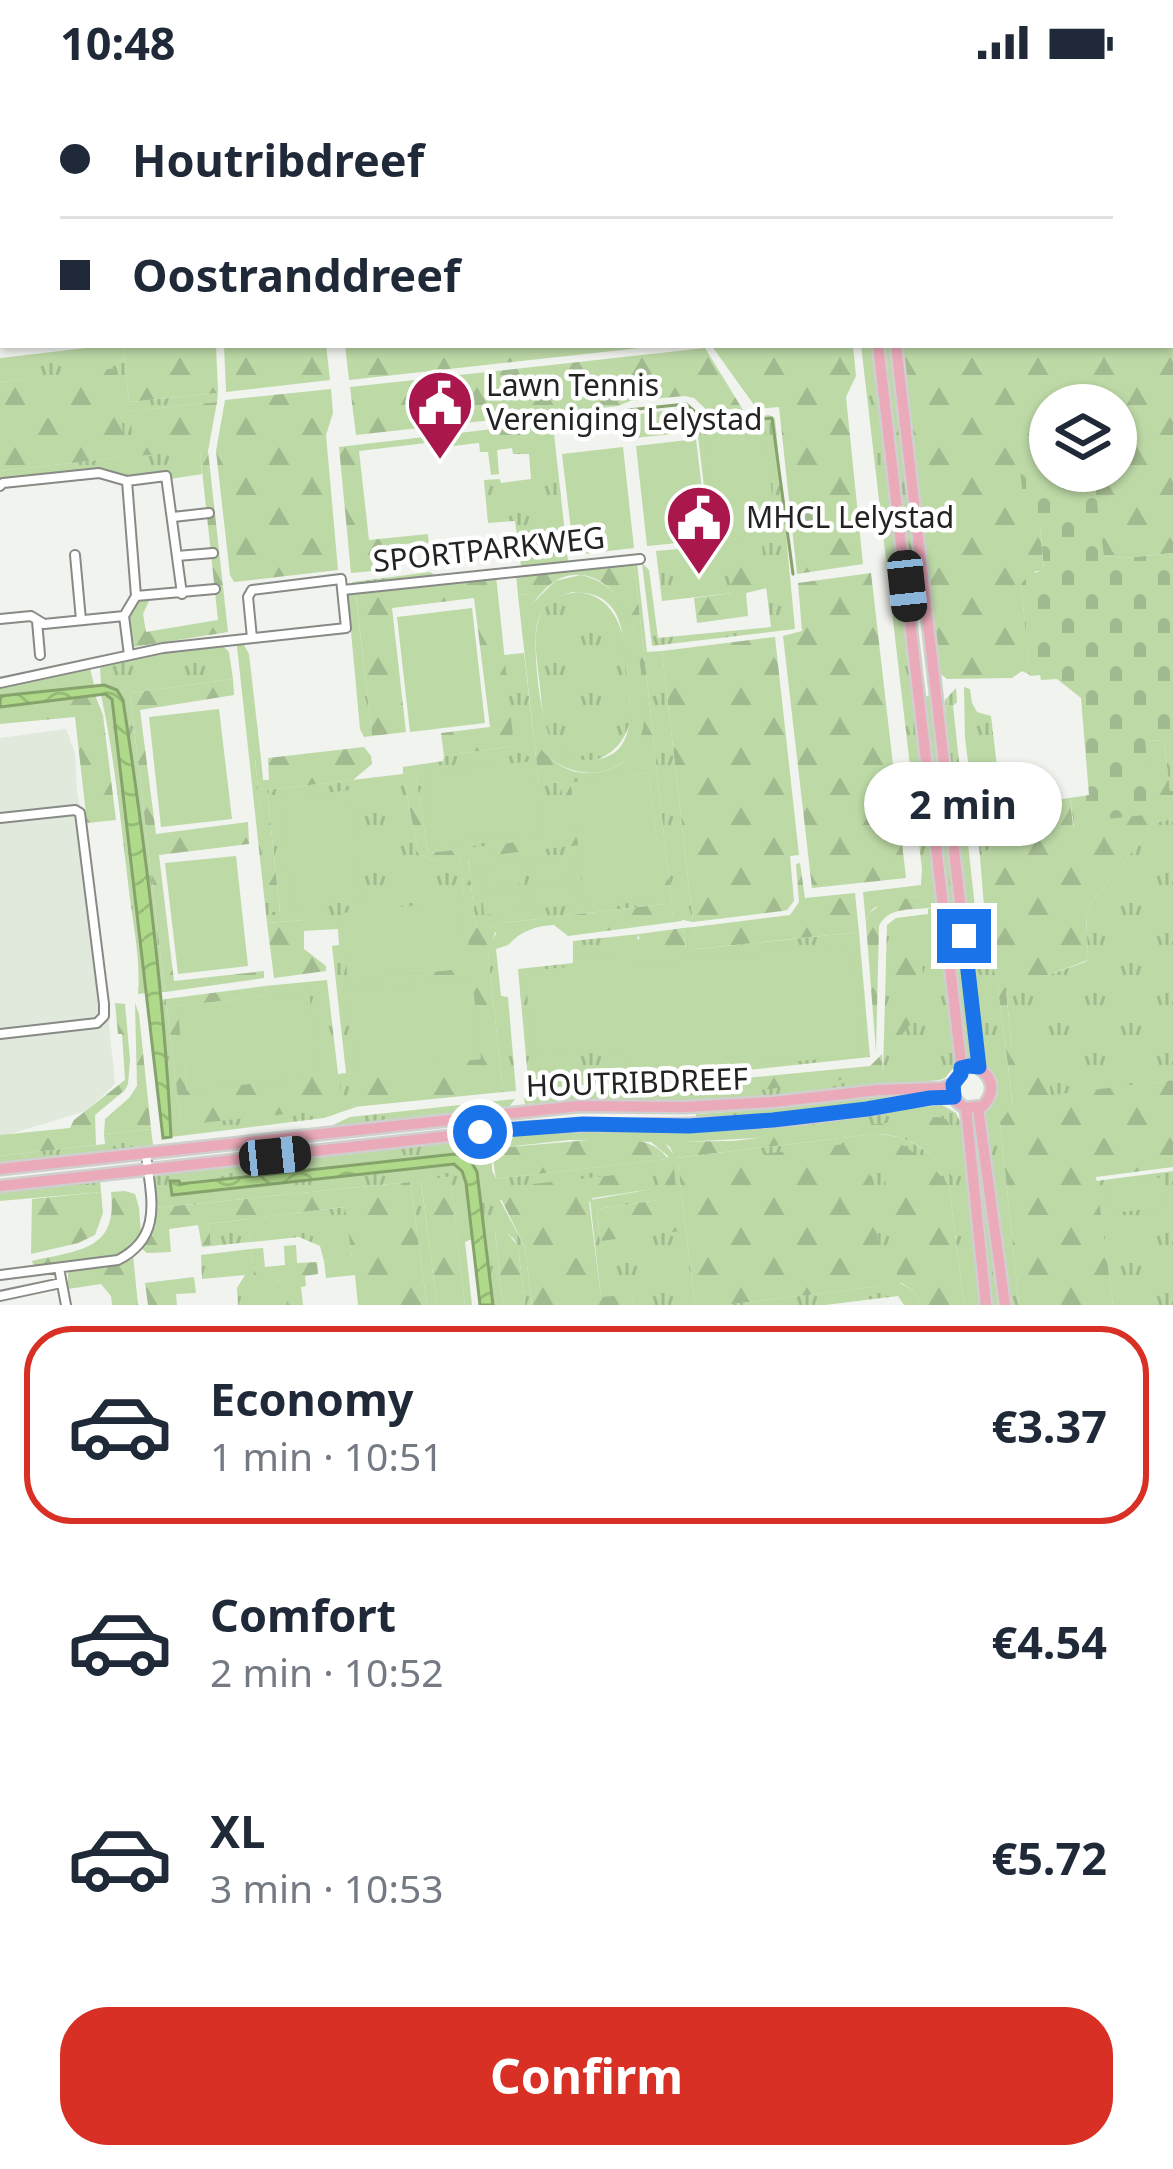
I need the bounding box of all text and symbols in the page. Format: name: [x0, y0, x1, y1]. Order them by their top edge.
text: 10:48: [60, 12, 176, 73]
text: Houtribdreef: [132, 129, 424, 190]
text: Oostranddreef: [132, 244, 461, 305]
place label: Lawn Tennis Vereniging Lelystad: [486, 364, 762, 439]
public building icon: Lawn Tennis Vereniging Lelystad: [405, 368, 475, 462]
map controls: [1029, 384, 1137, 492]
button: layers: [1029, 384, 1137, 492]
public building icon: MHCL Lelystad: [664, 483, 734, 577]
place label: MHCL Lelystad: [746, 496, 954, 537]
street label: SPORTPARKWEG: [371, 516, 607, 581]
car: [885, 548, 929, 624]
callout: 2 min: [865, 762, 1063, 846]
text: 2 min: [909, 777, 1017, 830]
route end: [937, 909, 991, 963]
street label: HOUTRIBDREEF: [525, 1057, 749, 1106]
route start: [453, 1105, 507, 1159]
car: [237, 1134, 313, 1178]
text: Economy: [210, 1368, 414, 1429]
icon: car: [66, 1371, 174, 1479]
text: €3.37: [991, 1395, 1107, 1456]
text: 1 min · 10:51: [210, 1429, 444, 1482]
text: Comfort: [210, 1584, 396, 1645]
icon: car: [66, 1587, 174, 1695]
text: €4.54: [991, 1611, 1107, 1672]
text: 2 min · 10:52: [210, 1645, 444, 1698]
text: XL: [210, 1800, 265, 1861]
icon: car: [66, 1803, 174, 1911]
text: €5.72: [991, 1827, 1107, 1888]
text: 3 min · 10:53: [210, 1861, 444, 1914]
button: Confirm: [60, 2007, 1113, 2145]

